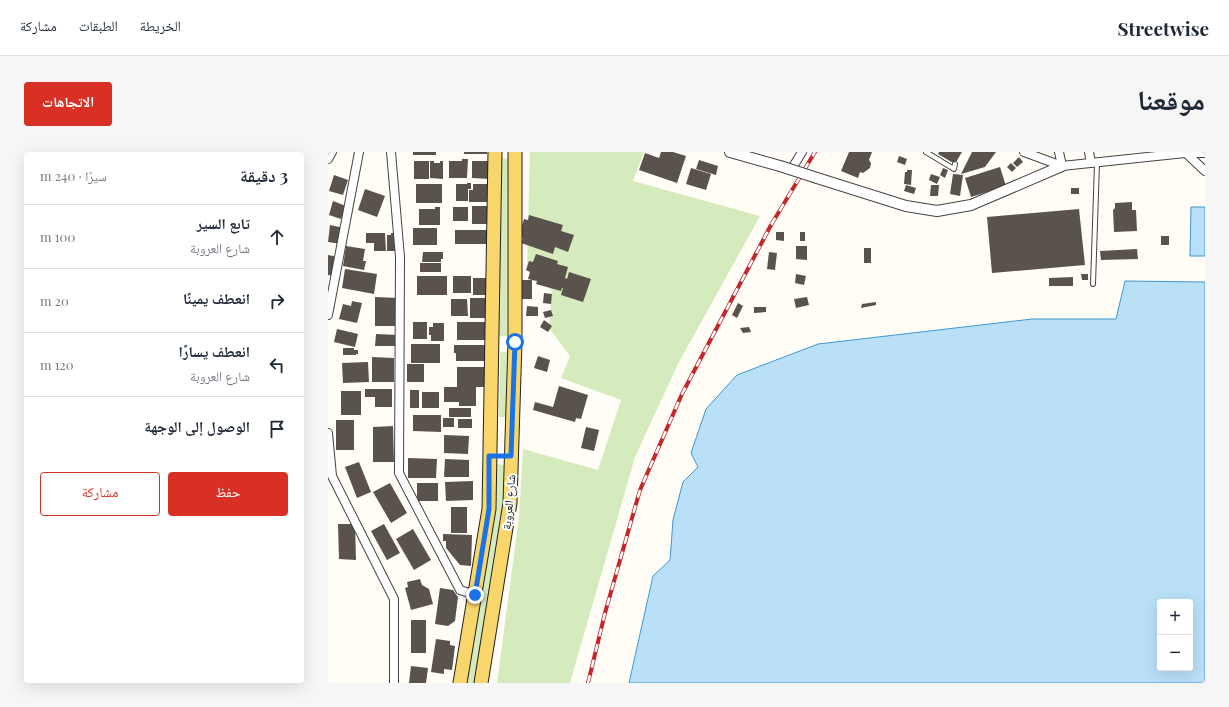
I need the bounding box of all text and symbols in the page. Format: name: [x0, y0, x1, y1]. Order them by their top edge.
text: Streetwise: [1117, 15, 1209, 41]
text: مشاركة: [20, 16, 57, 35]
text: الطبقات: [79, 16, 118, 35]
text: الخريطة: [140, 16, 181, 35]
text: موقعنا: [1137, 80, 1205, 117]
button: الاتجاهات: [24, 82, 112, 126]
text: 3 دقيقة: [240, 164, 288, 186]
text: سيرًا · 240 m: [40, 167, 107, 184]
text: تابع السير: [196, 213, 250, 233]
icon: ahead: [266, 226, 288, 248]
text: 100 m: [40, 228, 75, 245]
text: شارع العروبة: [190, 239, 250, 256]
text: انعطف يمينًا: [183, 288, 250, 308]
icon: right: [266, 290, 288, 312]
text: 20 m: [40, 292, 69, 309]
route start: [506, 333, 524, 351]
text: انعطف يسارًا: [178, 341, 250, 361]
icon: left: [266, 354, 288, 376]
text: 120 m: [40, 356, 74, 373]
text: شارع العروبة: [190, 367, 250, 384]
text: الوصول إلى الوجهة: [144, 416, 250, 436]
icon: arrive: [266, 418, 288, 440]
button: مشاركة: [40, 472, 160, 516]
button: حفظ: [168, 472, 288, 516]
street label: شارع العروبة: [498, 474, 519, 530]
route end: [466, 586, 484, 604]
map controls: [1157, 599, 1193, 671]
button: +: [1157, 599, 1193, 635]
button: −: [1157, 635, 1193, 671]

